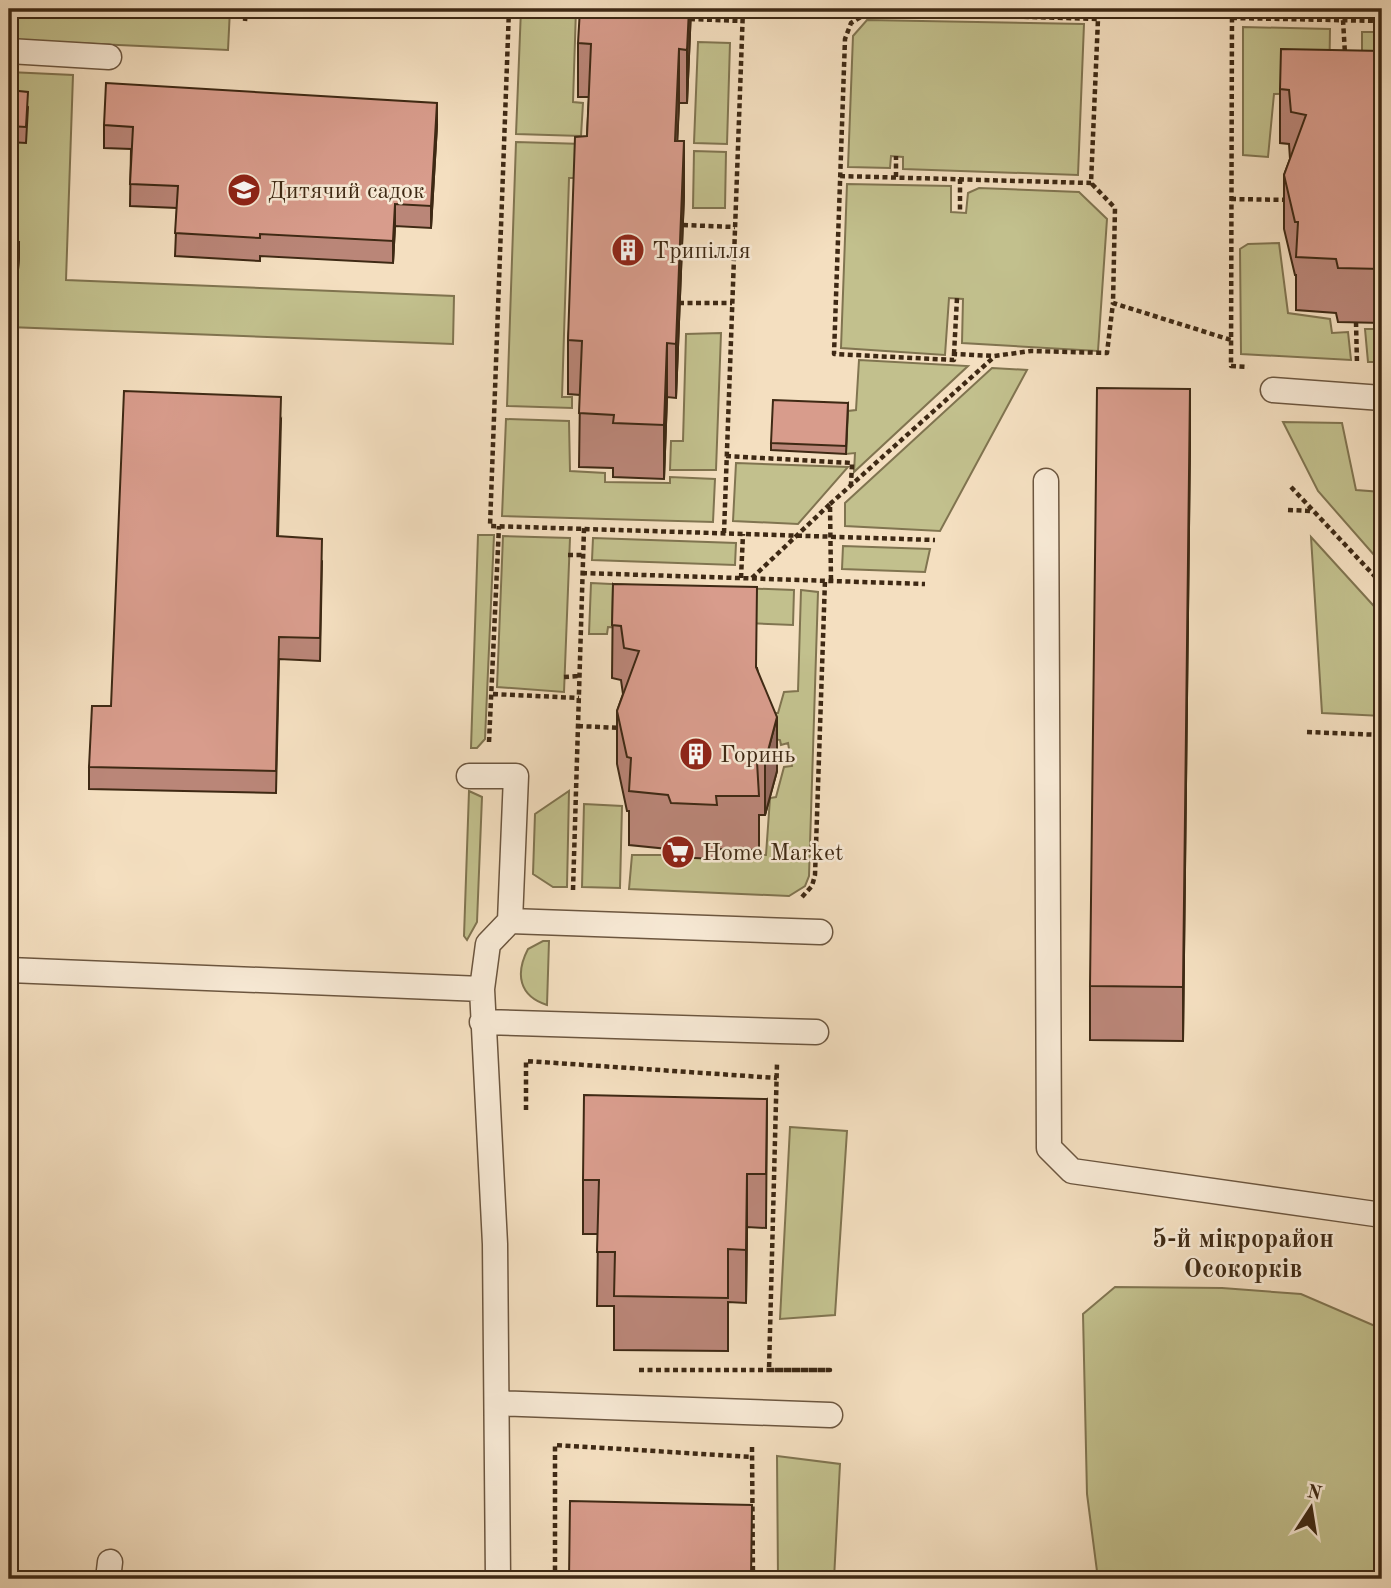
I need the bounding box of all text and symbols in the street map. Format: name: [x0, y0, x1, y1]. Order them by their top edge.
school or university icon: Дитячий садок: [225, 171, 263, 209]
place label: Дитячий садок: [268, 180, 425, 204]
building icon: Трипілля: [609, 231, 647, 269]
place label: Трипілля: [652, 240, 751, 264]
building icon: Горинь: [677, 735, 715, 773]
place label: Горинь: [720, 744, 795, 768]
supermarket icon: Home Market: [659, 833, 697, 871]
place label: Home Market: [702, 842, 843, 866]
district label: 5-й мікрорайон Осокорків: [1152, 1227, 1334, 1283]
north arrow: [1276, 1472, 1346, 1542]
text: N: [1305, 1483, 1324, 1505]

